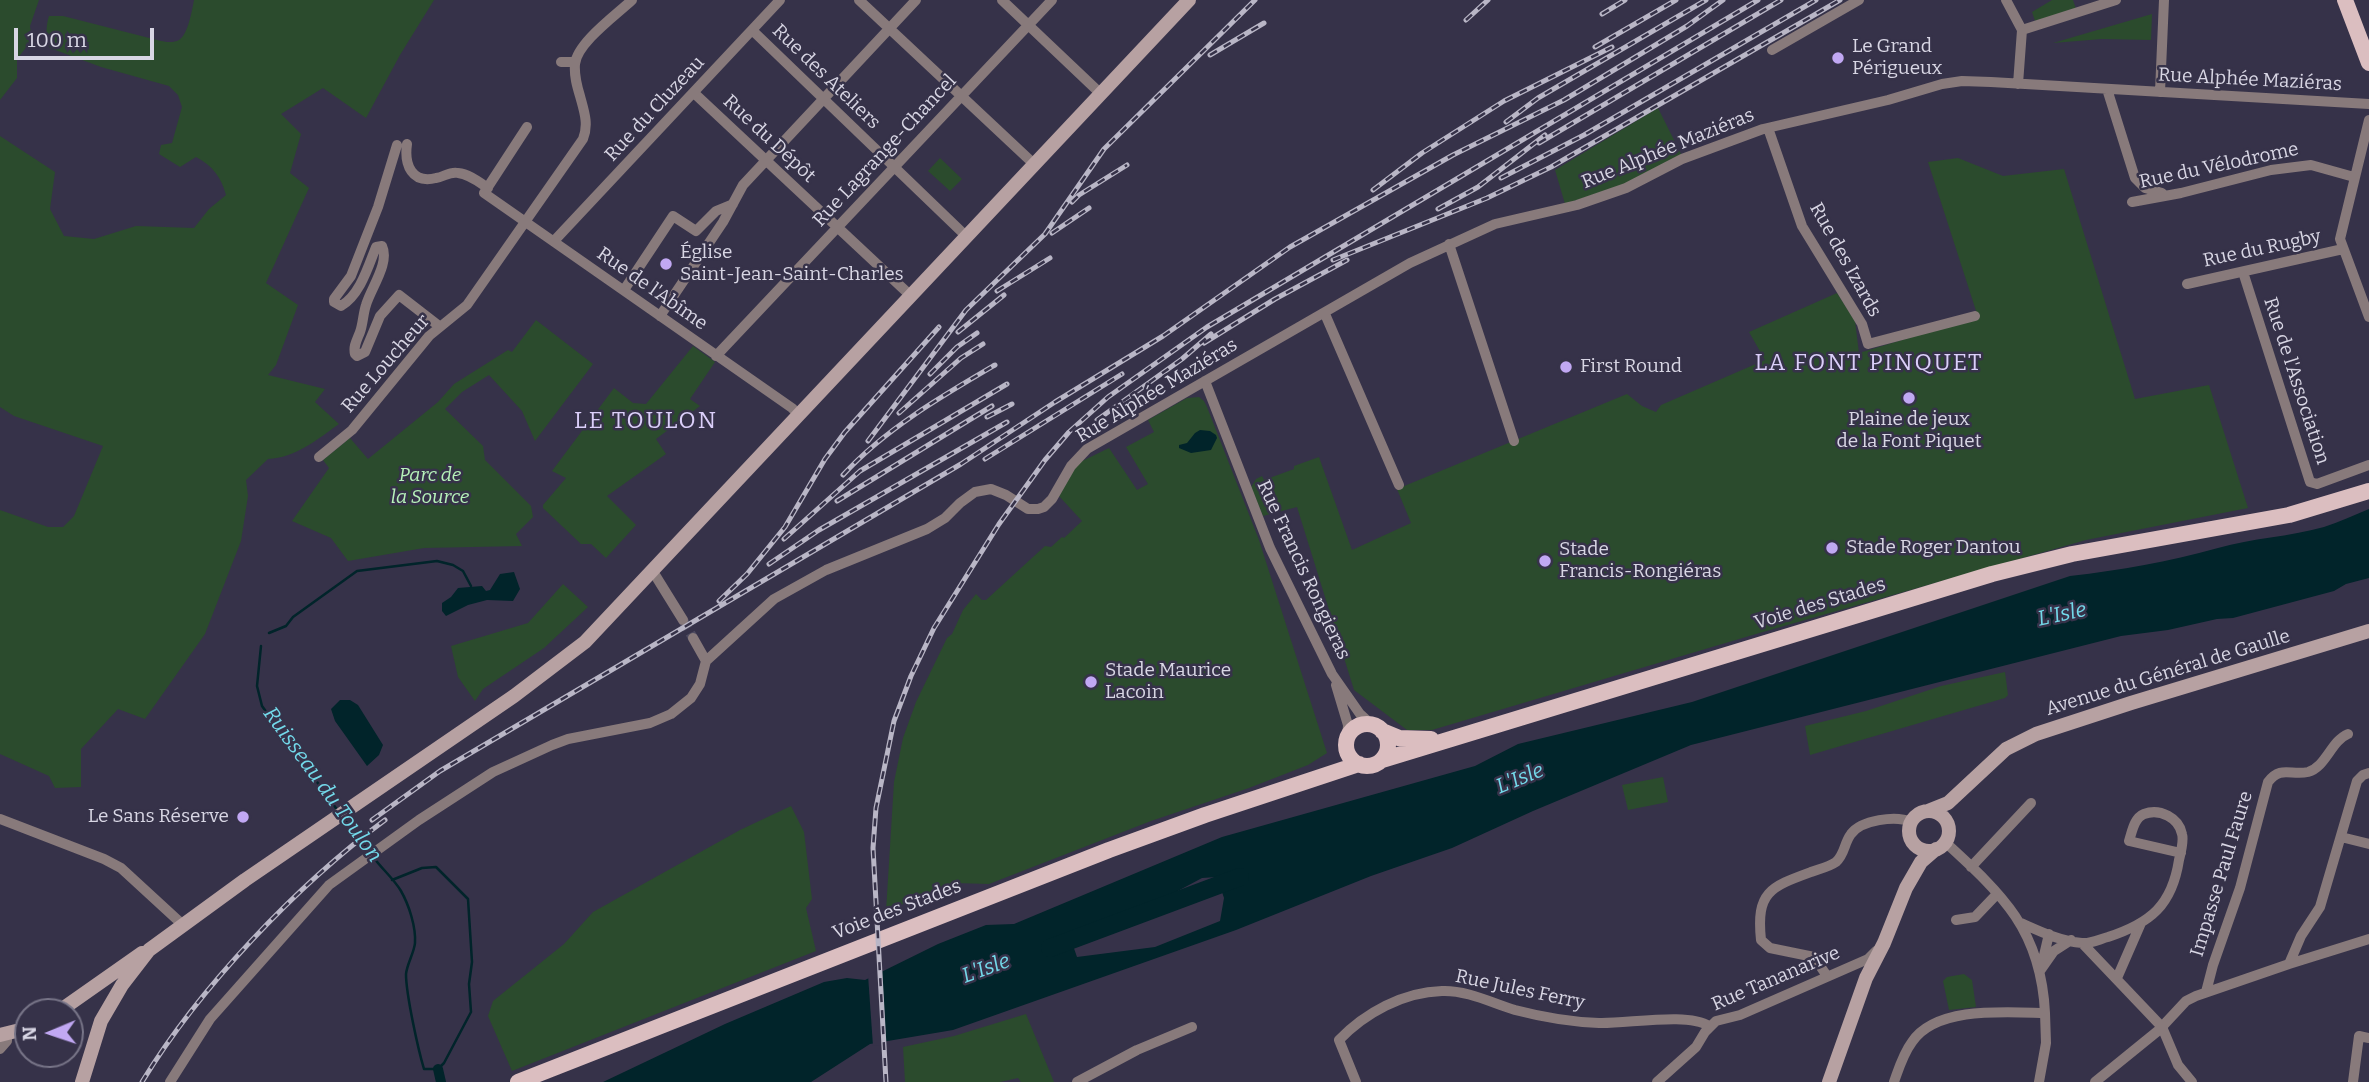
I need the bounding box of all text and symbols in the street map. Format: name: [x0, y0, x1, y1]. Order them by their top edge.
scale bar: [18, 14, 158, 58]
street label: Rue des Ateliers: [767, 20, 885, 134]
text: 100 m: [27, 27, 87, 53]
place label: Le Grand Périgueux: [1852, 36, 1942, 80]
marker: Le Grand Périgueux: [1830, 50, 1846, 66]
street label: Rue du Cluzeau: [600, 52, 710, 166]
street label: Rue Alphée Maziéras: [2157, 64, 2343, 96]
street label: Rue Lagrange-Chancel: [808, 70, 962, 232]
street label: Rue du Dépôt: [718, 90, 820, 188]
street label: Rue Alphée Maziéras: [1578, 104, 1758, 194]
street label: Rue du Vélodrome: [2137, 138, 2301, 194]
street label: Rue des Izards: [1804, 199, 1886, 321]
street label: Rue du Rugby: [2201, 225, 2323, 273]
street label: Rue de l'Abîme: [592, 242, 712, 336]
place label: Église Saint-Jean-Saint-Charles: [680, 242, 904, 286]
marker: Église Saint-Jean-Saint-Charles: [658, 256, 674, 272]
street label: Rue de l'Association: [2258, 295, 2334, 467]
street label: Rue Loucheur: [337, 310, 435, 418]
street label: Rue Alphée Maziéras: [1072, 334, 1242, 448]
district label: LA FONT PINQUET: [1756, 350, 1982, 378]
place label: First Round: [1580, 356, 1682, 378]
marker: First Round: [1558, 359, 1574, 375]
marker: Plaine de jeux de la Font Piquet: [1901, 390, 1917, 406]
district label: LE TOULON: [575, 408, 717, 436]
place label: Plaine de jeux de la Font Piquet: [1836, 409, 1982, 453]
park label: Parc de la Source: [391, 465, 469, 509]
street label: Rue Francis Rongieras: [1251, 477, 1355, 663]
place label: Stade Roger Dantou: [1846, 537, 2021, 559]
place label: Stade Francis-Rongiéras: [1559, 539, 1721, 583]
marker: Stade Roger Dantou: [1824, 540, 1840, 556]
marker: Stade Francis-Rongiéras: [1537, 553, 1553, 569]
street label: Voie des Stades: [1752, 573, 1888, 635]
water label: L'Isle: [2035, 598, 2089, 632]
street label: Avenue du Général de Gaulle: [2043, 625, 2293, 721]
place label: Stade Maurice Lacoin: [1105, 660, 1231, 704]
marker: Stade Maurice Lacoin: [1083, 674, 1099, 690]
water label: Ruisseau du Toulon: [257, 702, 387, 868]
water label: L'Isle: [1493, 758, 1547, 800]
street label: Impasse Paul Faure: [2186, 789, 2258, 959]
place label: Le Sans Réserve: [88, 806, 229, 828]
marker: Le Sans Réserve: [235, 809, 251, 825]
street label: Voie des Stades: [829, 875, 965, 945]
street label: Rue Tananarive: [1709, 942, 1843, 1016]
water label: L'Isle: [959, 949, 1013, 989]
street label: Rue Jules Ferry: [1453, 965, 1587, 1015]
north arrow: [14, 998, 84, 1068]
text: N: [18, 1026, 41, 1041]

